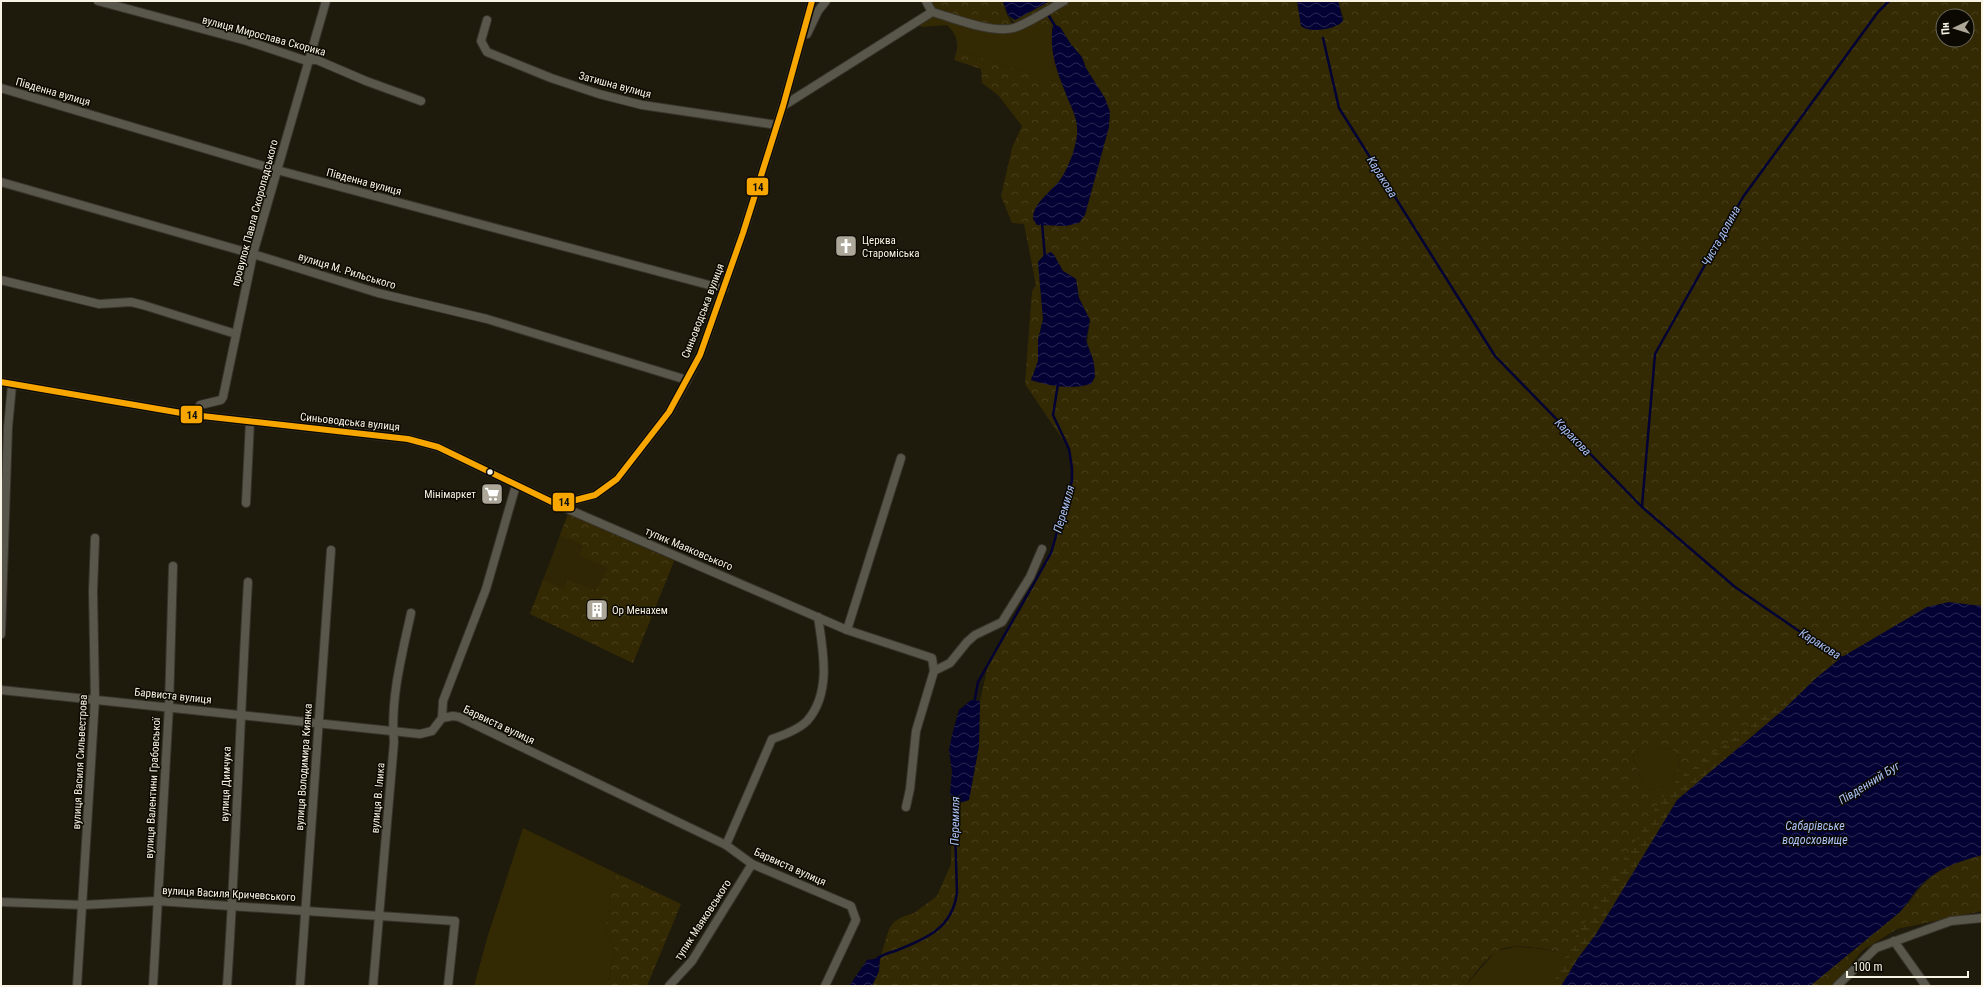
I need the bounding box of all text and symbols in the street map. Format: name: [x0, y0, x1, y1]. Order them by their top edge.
north arrow: [1935, 8, 1975, 48]
street label: вулиця Мирослава Скорика: [201, 13, 327, 59]
text: Пн: [1939, 22, 1952, 35]
street label: Затишна вулиця: [577, 69, 653, 101]
street label: Південна вулиця: [14, 75, 92, 109]
street label: провулок Павла Скоропадського: [229, 138, 281, 288]
water label: Каракова: [1364, 154, 1400, 200]
street label: Південна вулиця: [325, 166, 403, 198]
line badge: 14: [746, 177, 769, 196]
text: 14: [752, 181, 764, 194]
water label: Чиста долина: [1699, 203, 1743, 269]
church icon: Церква Староміська: [833, 233, 859, 259]
place label: Церква Староміська: [862, 234, 920, 260]
street label: вулиця М. Рильського: [297, 250, 398, 292]
street label: Синьоводська вулиця: [679, 262, 727, 360]
line badge: 14: [180, 405, 203, 424]
text: 14: [186, 409, 198, 422]
street label: Синьоводська вулиця: [299, 410, 401, 434]
water label: Каракова: [1552, 416, 1594, 458]
unlabelled marker: [485, 467, 495, 477]
supermarket icon: Мінімаркет: [479, 481, 505, 507]
water label: Перемиля: [1051, 483, 1078, 534]
place label: Мінімаркет: [424, 488, 476, 501]
line badge: 14: [552, 492, 575, 512]
text: 14: [558, 496, 570, 509]
street label: тупик Маяковського: [643, 525, 735, 574]
building icon: Ор Менахем: [584, 597, 610, 623]
place label: Ор Менахем: [612, 604, 668, 617]
water label: Каракова: [1797, 626, 1843, 662]
street label: Барвиста вулиця: [134, 685, 212, 707]
street label: вулиця Василя Сильвестрова: [70, 694, 90, 830]
street label: вулиця Володимира Киянка: [293, 703, 315, 831]
street label: Барвиста вулиця: [461, 703, 537, 747]
street label: вулиця Валентини Грабовської: [143, 716, 163, 859]
street label: вулиця Димчука: [218, 746, 234, 822]
water label: Південний Буг: [1836, 758, 1903, 807]
street label: вулиця В. Ілика: [368, 762, 388, 834]
water label: Перемиля: [948, 796, 962, 846]
water label: Сабарівське водосховище: [1782, 819, 1848, 847]
street label: Барвиста вулиця: [752, 845, 828, 889]
street label: тупик Маяковського: [672, 877, 734, 963]
street label: вулиця Василя Кричевського: [162, 884, 297, 904]
scale bar: [1847, 953, 1968, 979]
text: 100 m: [1853, 960, 1883, 974]

